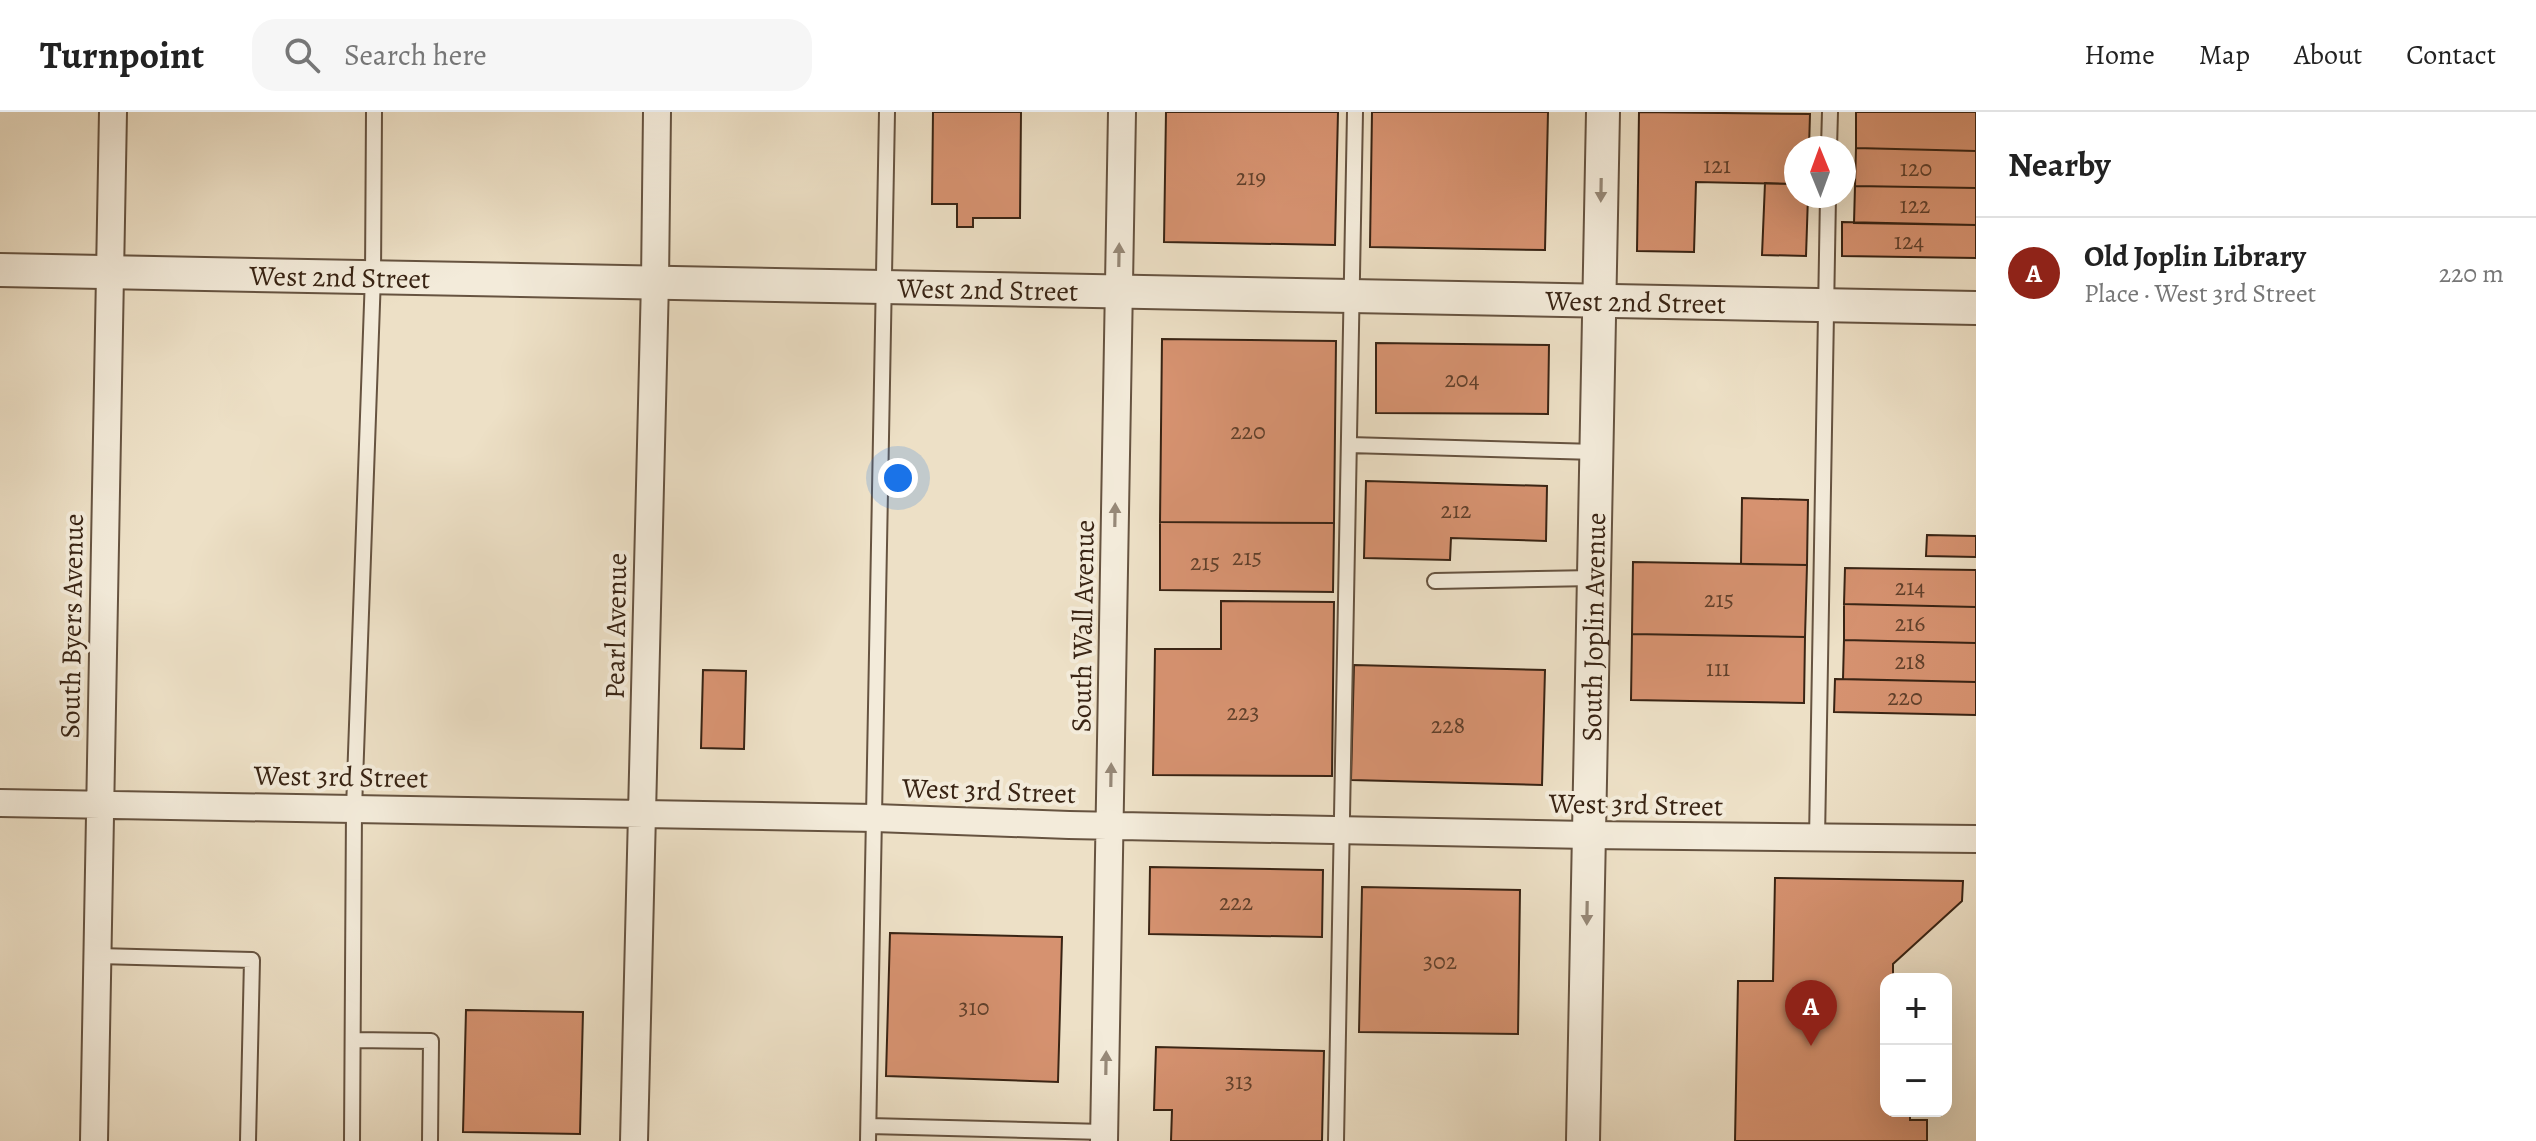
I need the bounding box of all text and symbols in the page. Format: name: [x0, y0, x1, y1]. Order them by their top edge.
search box: [252, 19, 812, 91]
text: Turnpoint: [40, 29, 204, 81]
icon: search: [280, 33, 324, 77]
text: Search here: [344, 35, 487, 75]
text: Home: [2084, 36, 2155, 74]
text: Map: [2199, 36, 2250, 74]
text: About: [2294, 36, 2362, 74]
text: Contact: [2406, 36, 2496, 74]
north arrow: [1784, 136, 1856, 208]
text: Nearby: [2008, 141, 2111, 188]
house number: 121: [1703, 149, 1731, 181]
house number: 120: [1900, 152, 1932, 184]
house number: 219: [1236, 161, 1266, 193]
one-way arrow: [1595, 178, 1608, 203]
house number: 122: [1899, 189, 1931, 221]
house number: 124: [1894, 225, 1924, 257]
text: Old Joplin Library: [2084, 236, 2306, 276]
one-way arrow: [1113, 242, 1126, 267]
text: A: [2026, 256, 2042, 291]
text: 220 m: [2439, 256, 2504, 291]
street label: West 2nd Street: [248, 257, 431, 298]
street label: West 2nd Street: [896, 269, 1079, 311]
text: Place · West 3rd Street: [2084, 276, 2316, 311]
street label: West 2nd Street: [1544, 282, 1726, 323]
house number: 204: [1444, 363, 1480, 395]
house number: 220: [1230, 415, 1266, 447]
your location: [878, 458, 918, 498]
house number: 212: [1440, 494, 1472, 526]
one-way arrow: [1109, 502, 1122, 527]
street label: South Joplin Avenue: [1573, 512, 1615, 742]
street label: South Byers Avenue: [51, 513, 93, 739]
street label: South Wall Avenue: [1062, 519, 1104, 733]
house number: 215: [1232, 541, 1262, 573]
house number: 215: [1190, 546, 1220, 578]
street label: Pearl Avenue: [596, 553, 636, 699]
house number: 214: [1895, 571, 1925, 603]
house number: 215: [1704, 583, 1734, 615]
house number: 216: [1895, 607, 1925, 639]
house number: 218: [1894, 645, 1926, 677]
house number: 111: [1706, 652, 1730, 684]
house number: 220: [1887, 681, 1923, 713]
house number: 223: [1227, 696, 1259, 728]
house number: 228: [1431, 709, 1465, 741]
street label: West 3rd Street: [253, 756, 428, 798]
one-way arrow: [1105, 762, 1117, 787]
street label: West 3rd Street: [900, 769, 1077, 813]
street label: West 3rd Street: [1548, 784, 1723, 826]
house number: 222: [1219, 886, 1253, 918]
one-way arrow: [1581, 901, 1593, 926]
house number: 302: [1423, 945, 1457, 977]
map controls: [1880, 973, 1952, 1117]
button: +: [1880, 973, 1952, 1045]
pin: A: [1785, 980, 1837, 1046]
house number: 310: [959, 991, 989, 1023]
button: −: [1880, 1045, 1952, 1117]
one-way arrow: [1099, 1050, 1112, 1075]
house number: 313: [1225, 1065, 1253, 1097]

